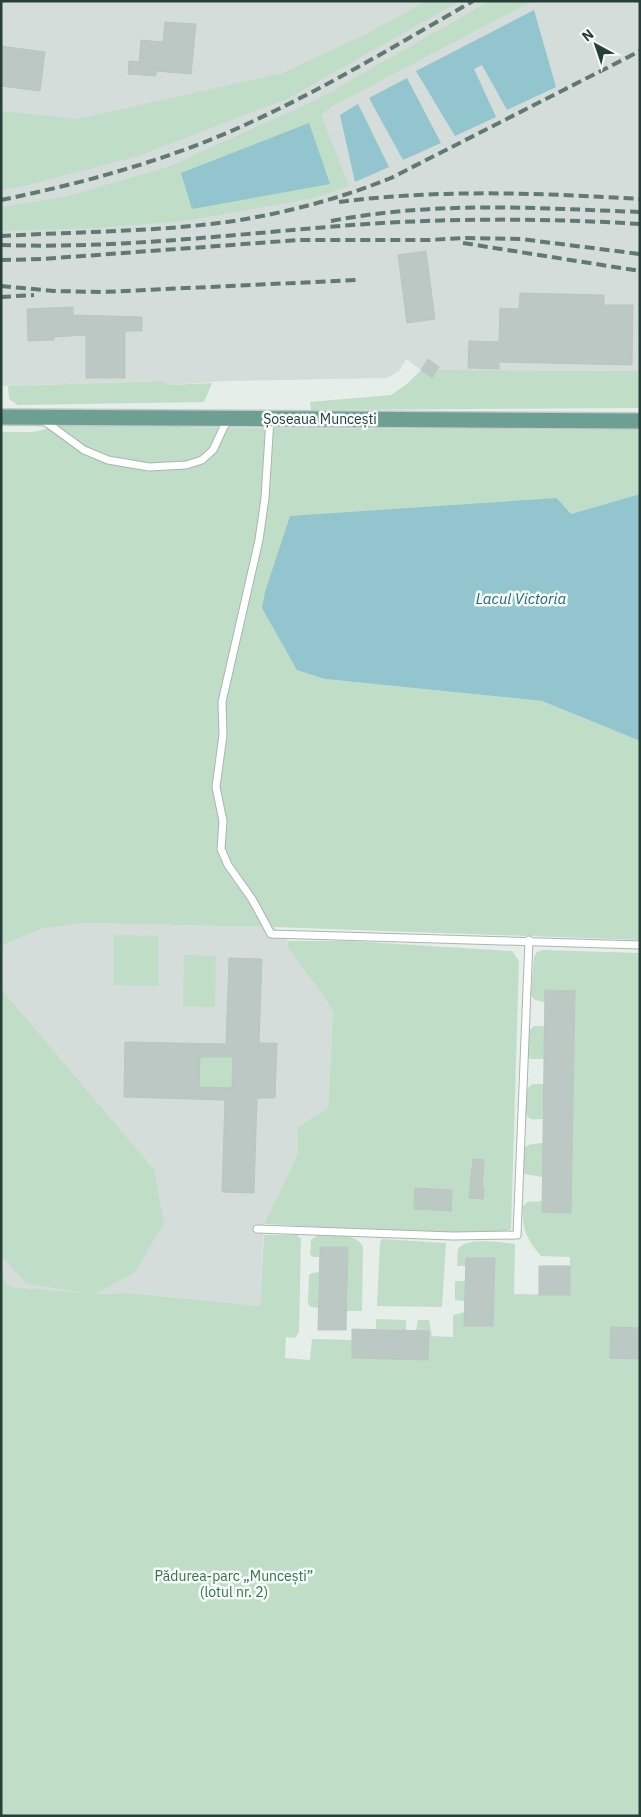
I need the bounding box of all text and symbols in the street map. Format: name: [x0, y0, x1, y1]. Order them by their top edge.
north arrow: [571, 20, 621, 70]
text: N: [578, 25, 597, 45]
street label: Șoseaua Muncești: [263, 410, 377, 428]
water label: Lacul Victoria: [476, 589, 566, 608]
park label: Pădurea-parc „Muncești” (lotul nr. 2): [155, 1567, 313, 1601]

